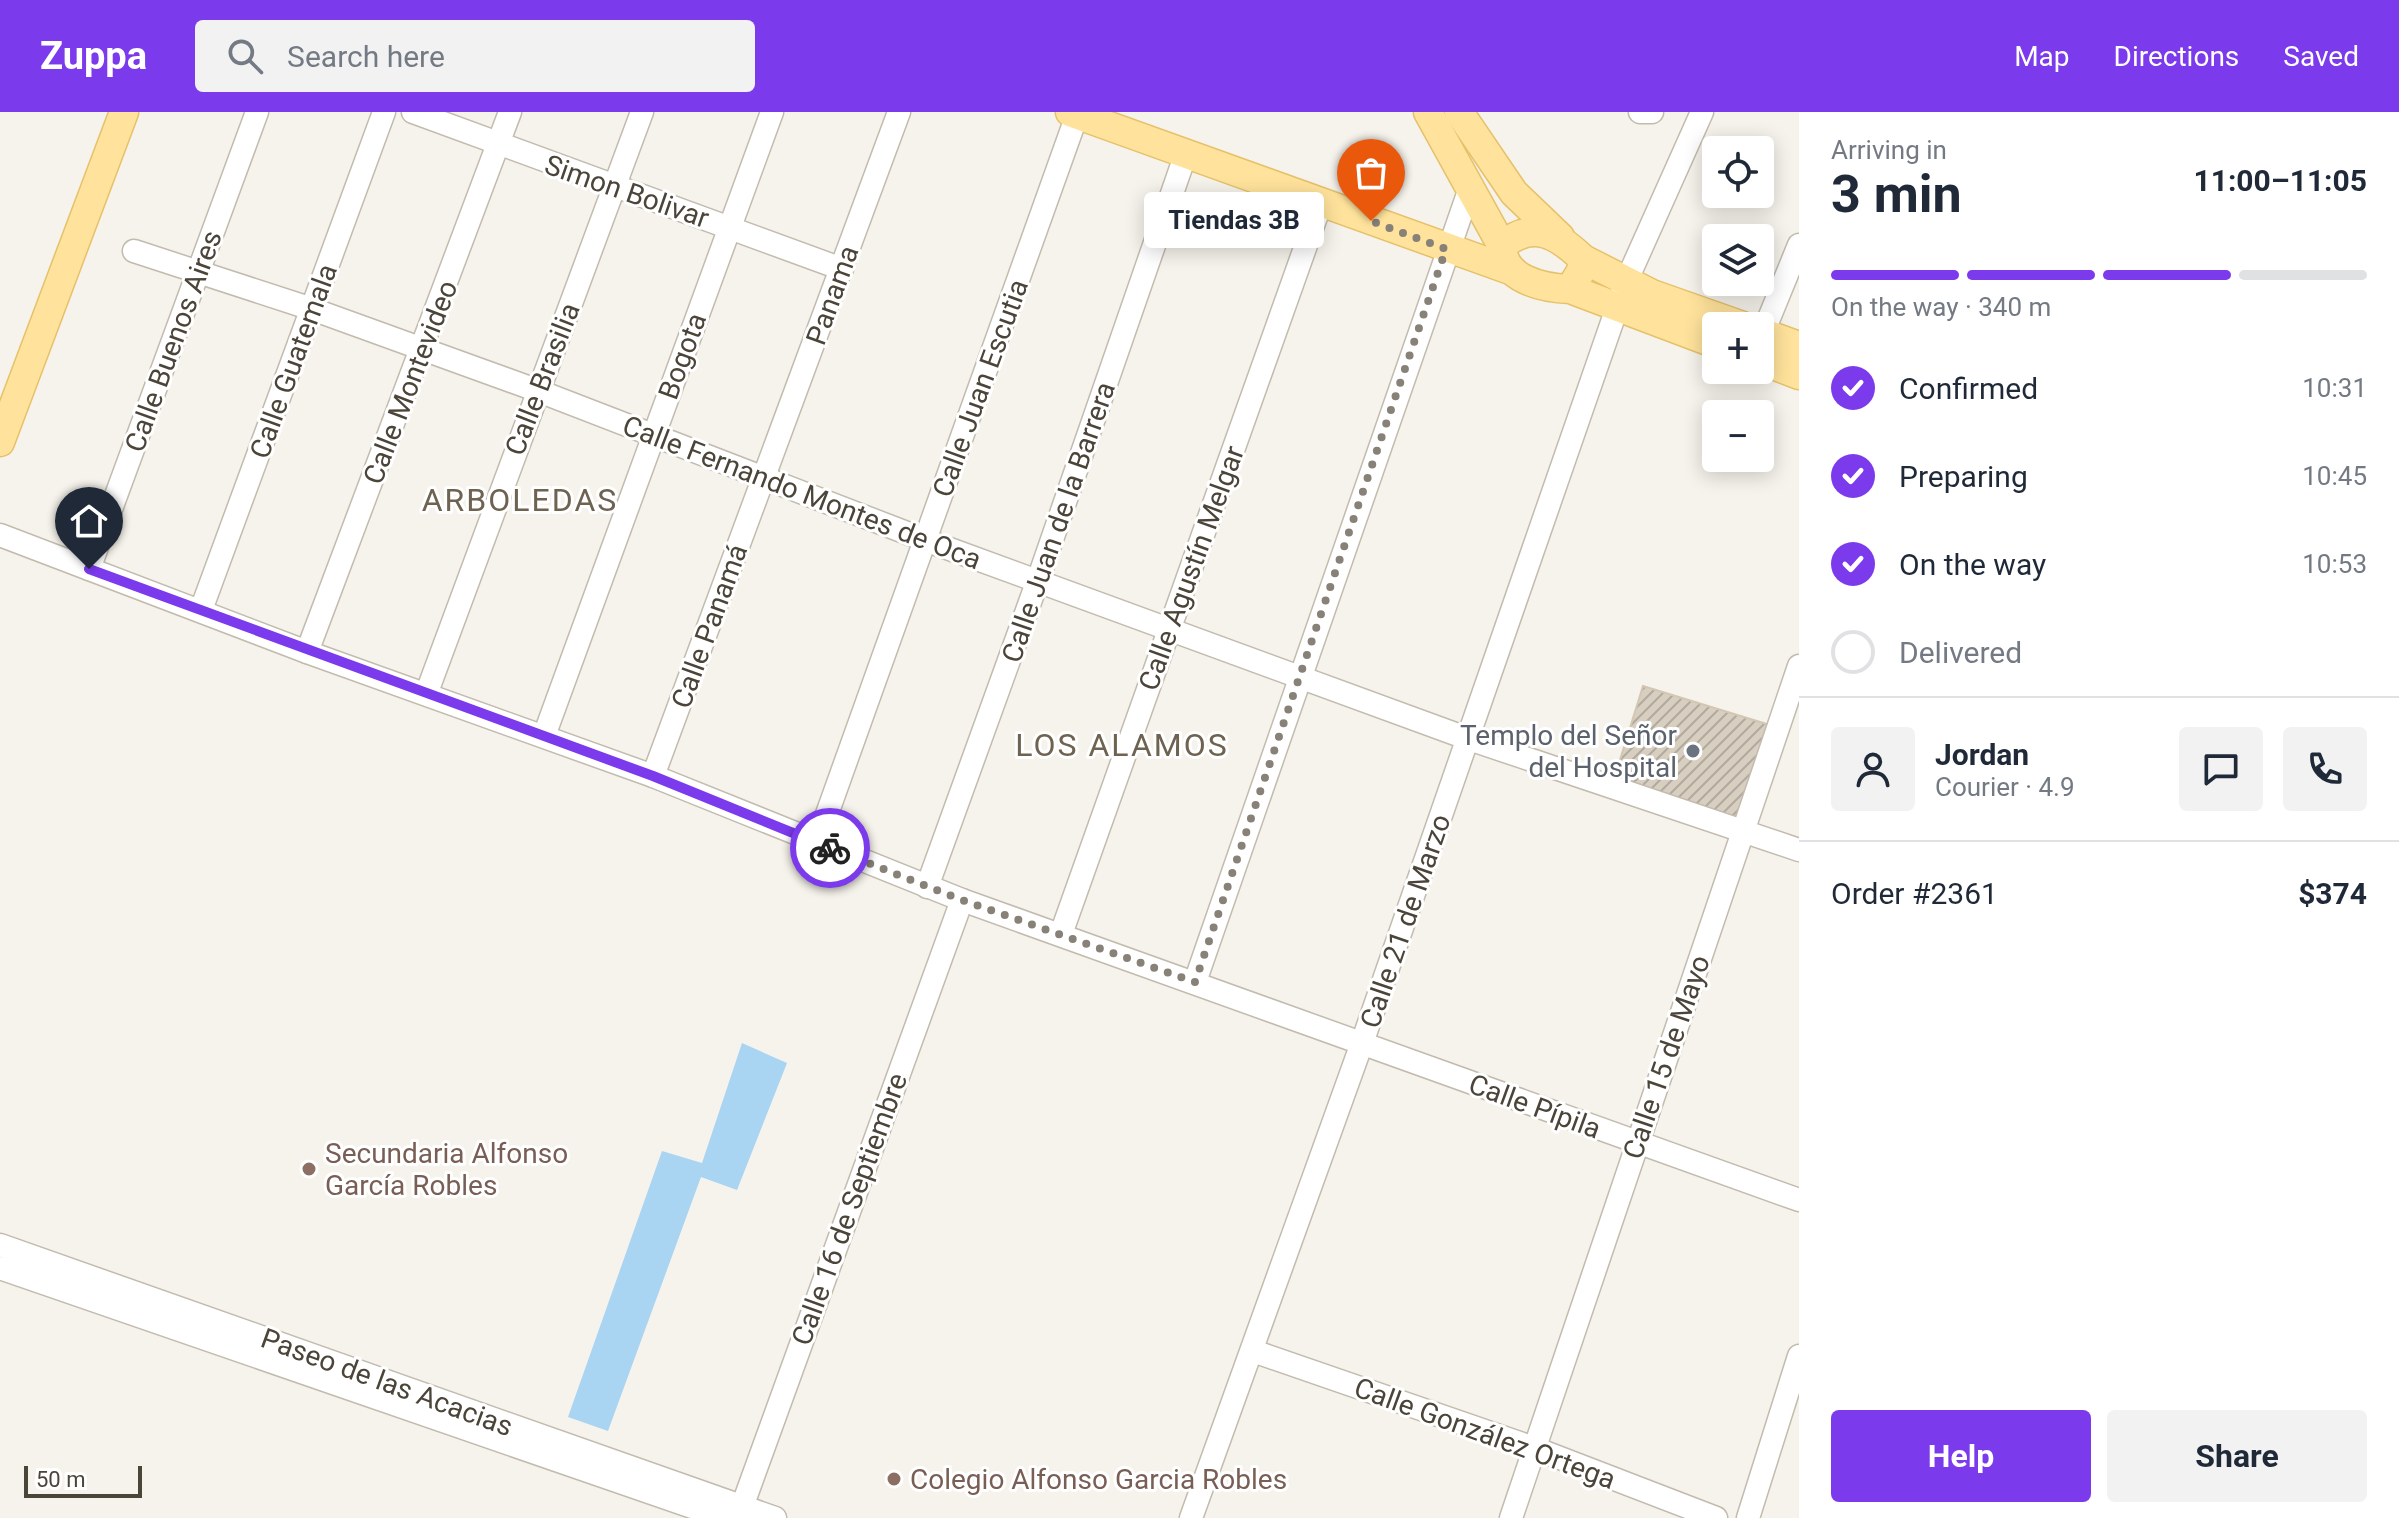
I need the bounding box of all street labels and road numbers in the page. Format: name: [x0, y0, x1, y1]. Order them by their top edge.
street label: Simon Bolivar: [540, 148, 714, 235]
street label: Calle Buenos Aires: [118, 226, 229, 456]
street label: Panama: [799, 241, 866, 349]
street label: Calle Guatemala: [243, 259, 344, 463]
street label: Calle Juan Escutia: [926, 275, 1035, 501]
street label: Calle Montevideo: [356, 276, 464, 489]
street label: Calle Brasilia: [498, 298, 587, 460]
street label: Bogota: [652, 308, 713, 404]
street label: Calle Juan de la Barrera: [995, 378, 1122, 667]
street label: Calle Fernando Montes de Oca: [618, 409, 986, 576]
street label: Calle Agustín Melgar: [1132, 441, 1251, 695]
street label: Calle Panamá: [665, 540, 754, 713]
street label: Calle 21 de Marzo: [1353, 810, 1457, 1032]
street label: Calle 15 de Mayo: [1616, 951, 1717, 1163]
street label: Calle Pípila: [1464, 1067, 1605, 1146]
street label: Calle 16 de Septiembre: [785, 1069, 914, 1350]
street label: Paseo de las Acacias: [257, 1322, 517, 1443]
street label: Calle González Ortega: [1350, 1371, 1620, 1496]

